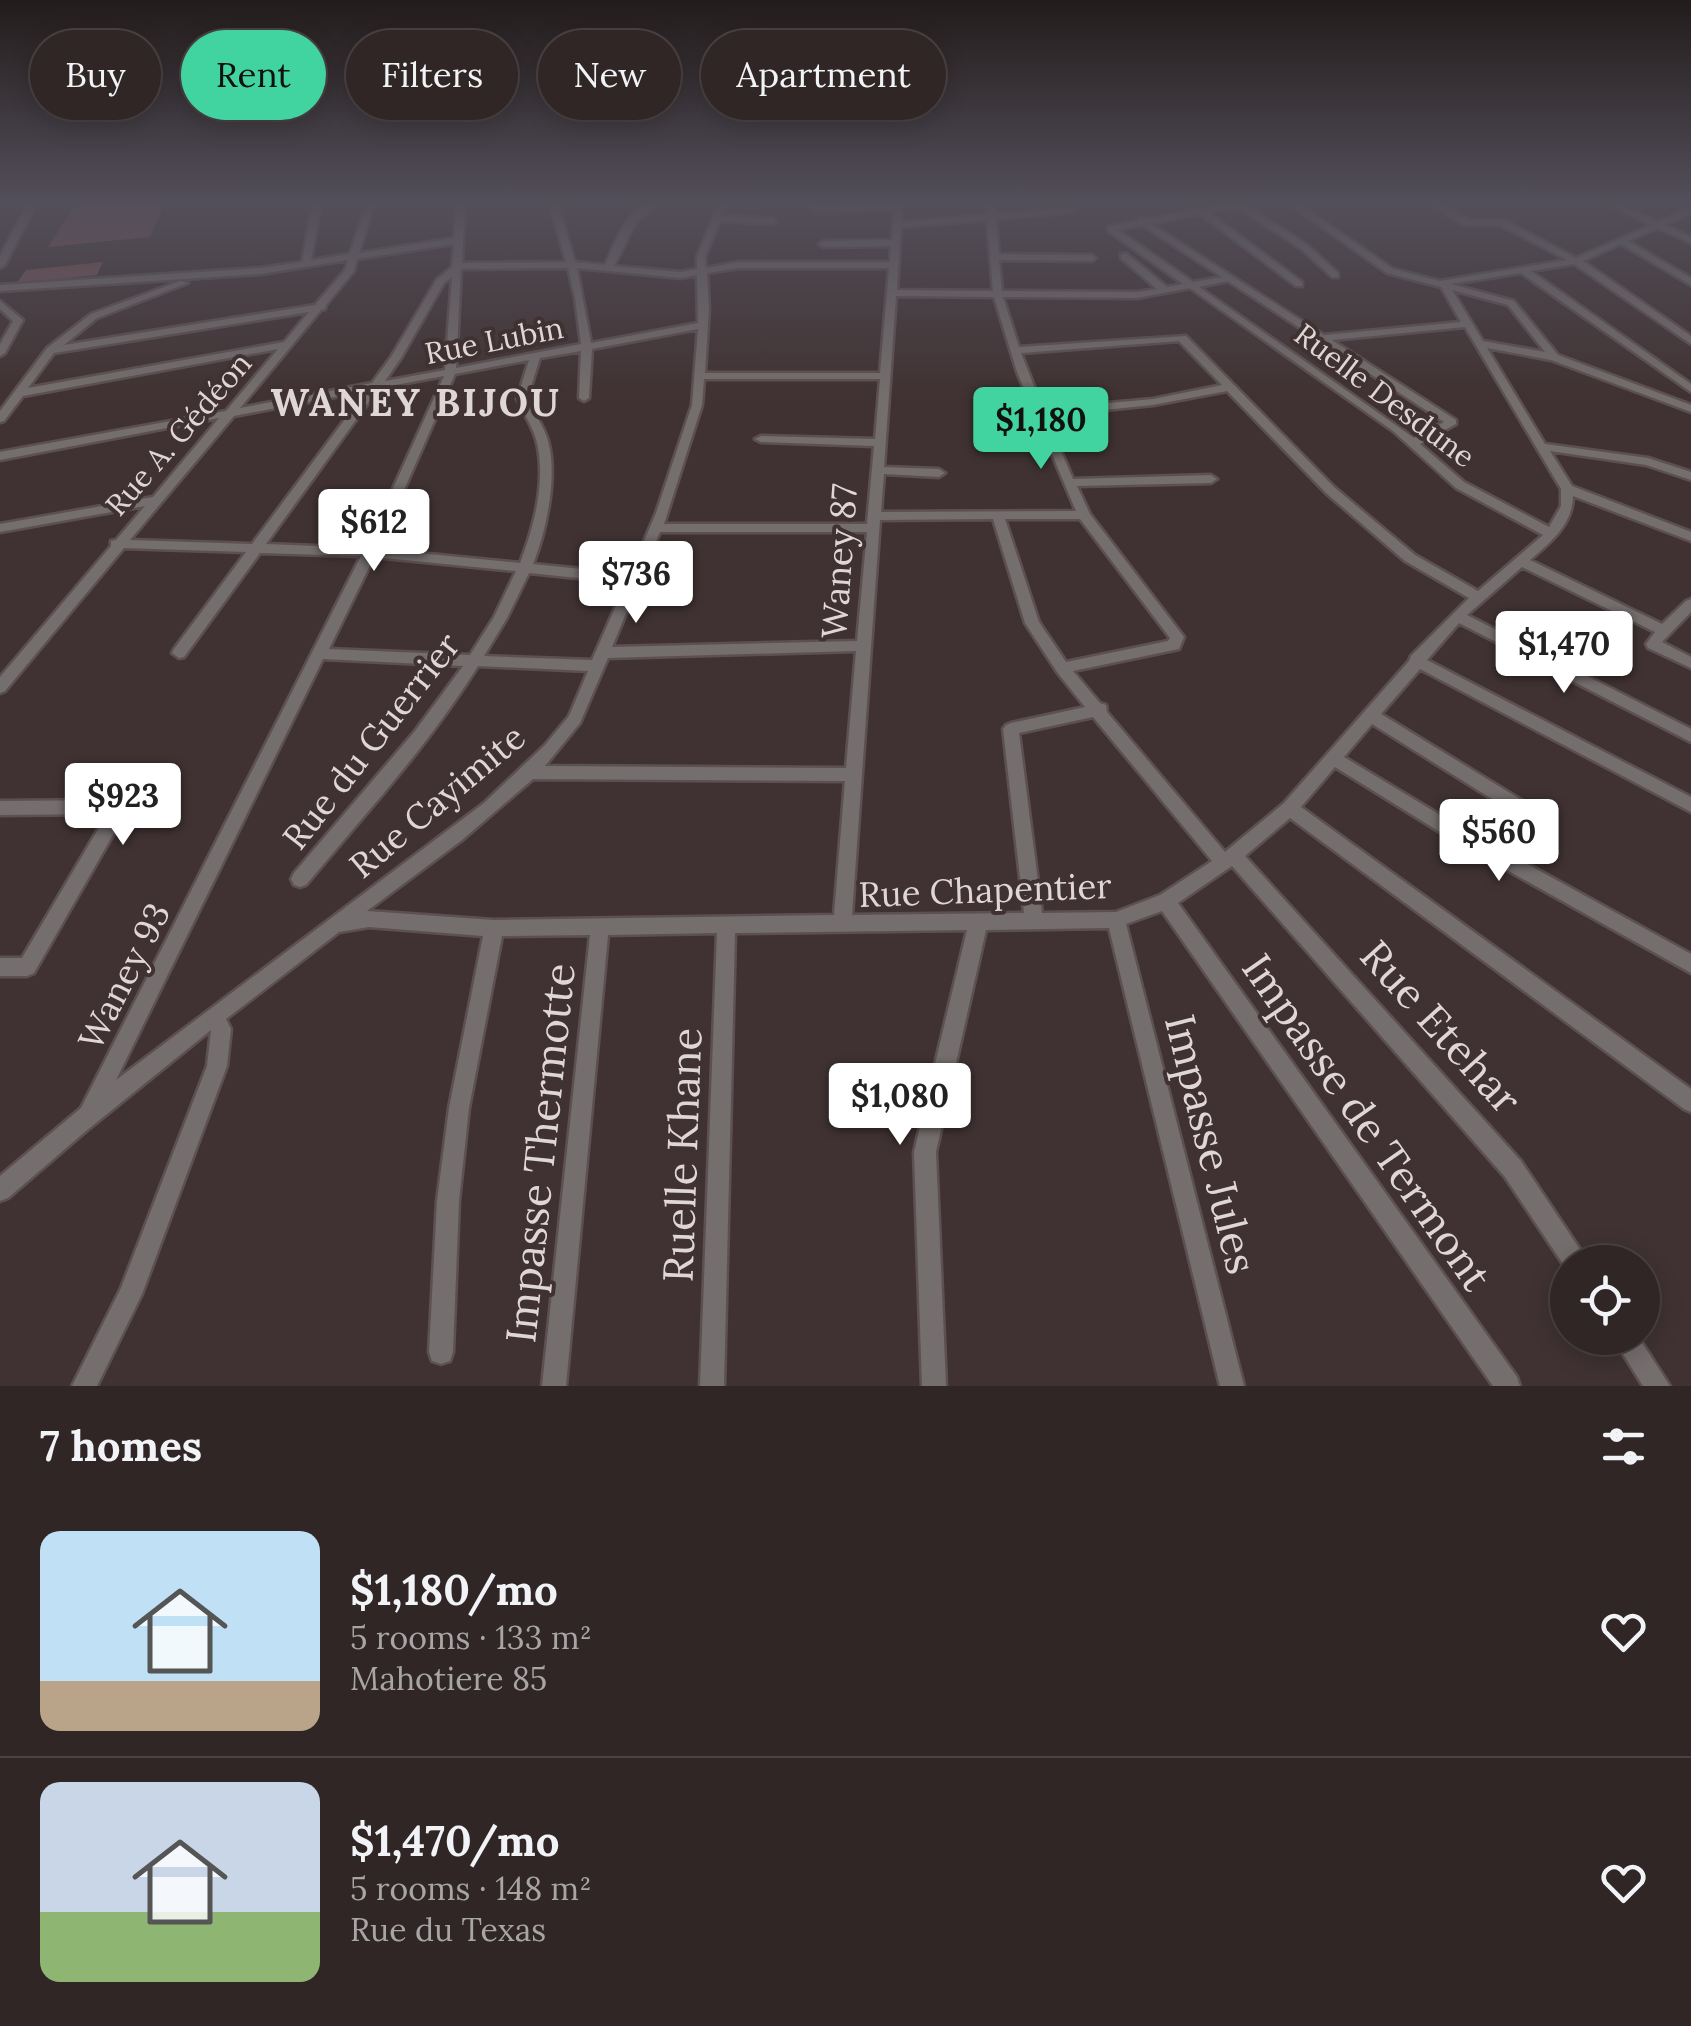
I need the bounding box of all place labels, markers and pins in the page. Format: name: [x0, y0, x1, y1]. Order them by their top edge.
pin: $1,180: [960, 387, 1122, 472]
pin: $612: [315, 489, 433, 574]
pin: $736: [577, 541, 695, 626]
pin: $1,470: [1483, 611, 1645, 696]
pin: $923: [64, 763, 182, 848]
pin: $560: [1440, 799, 1558, 884]
pin: $1,080: [819, 1063, 981, 1148]

